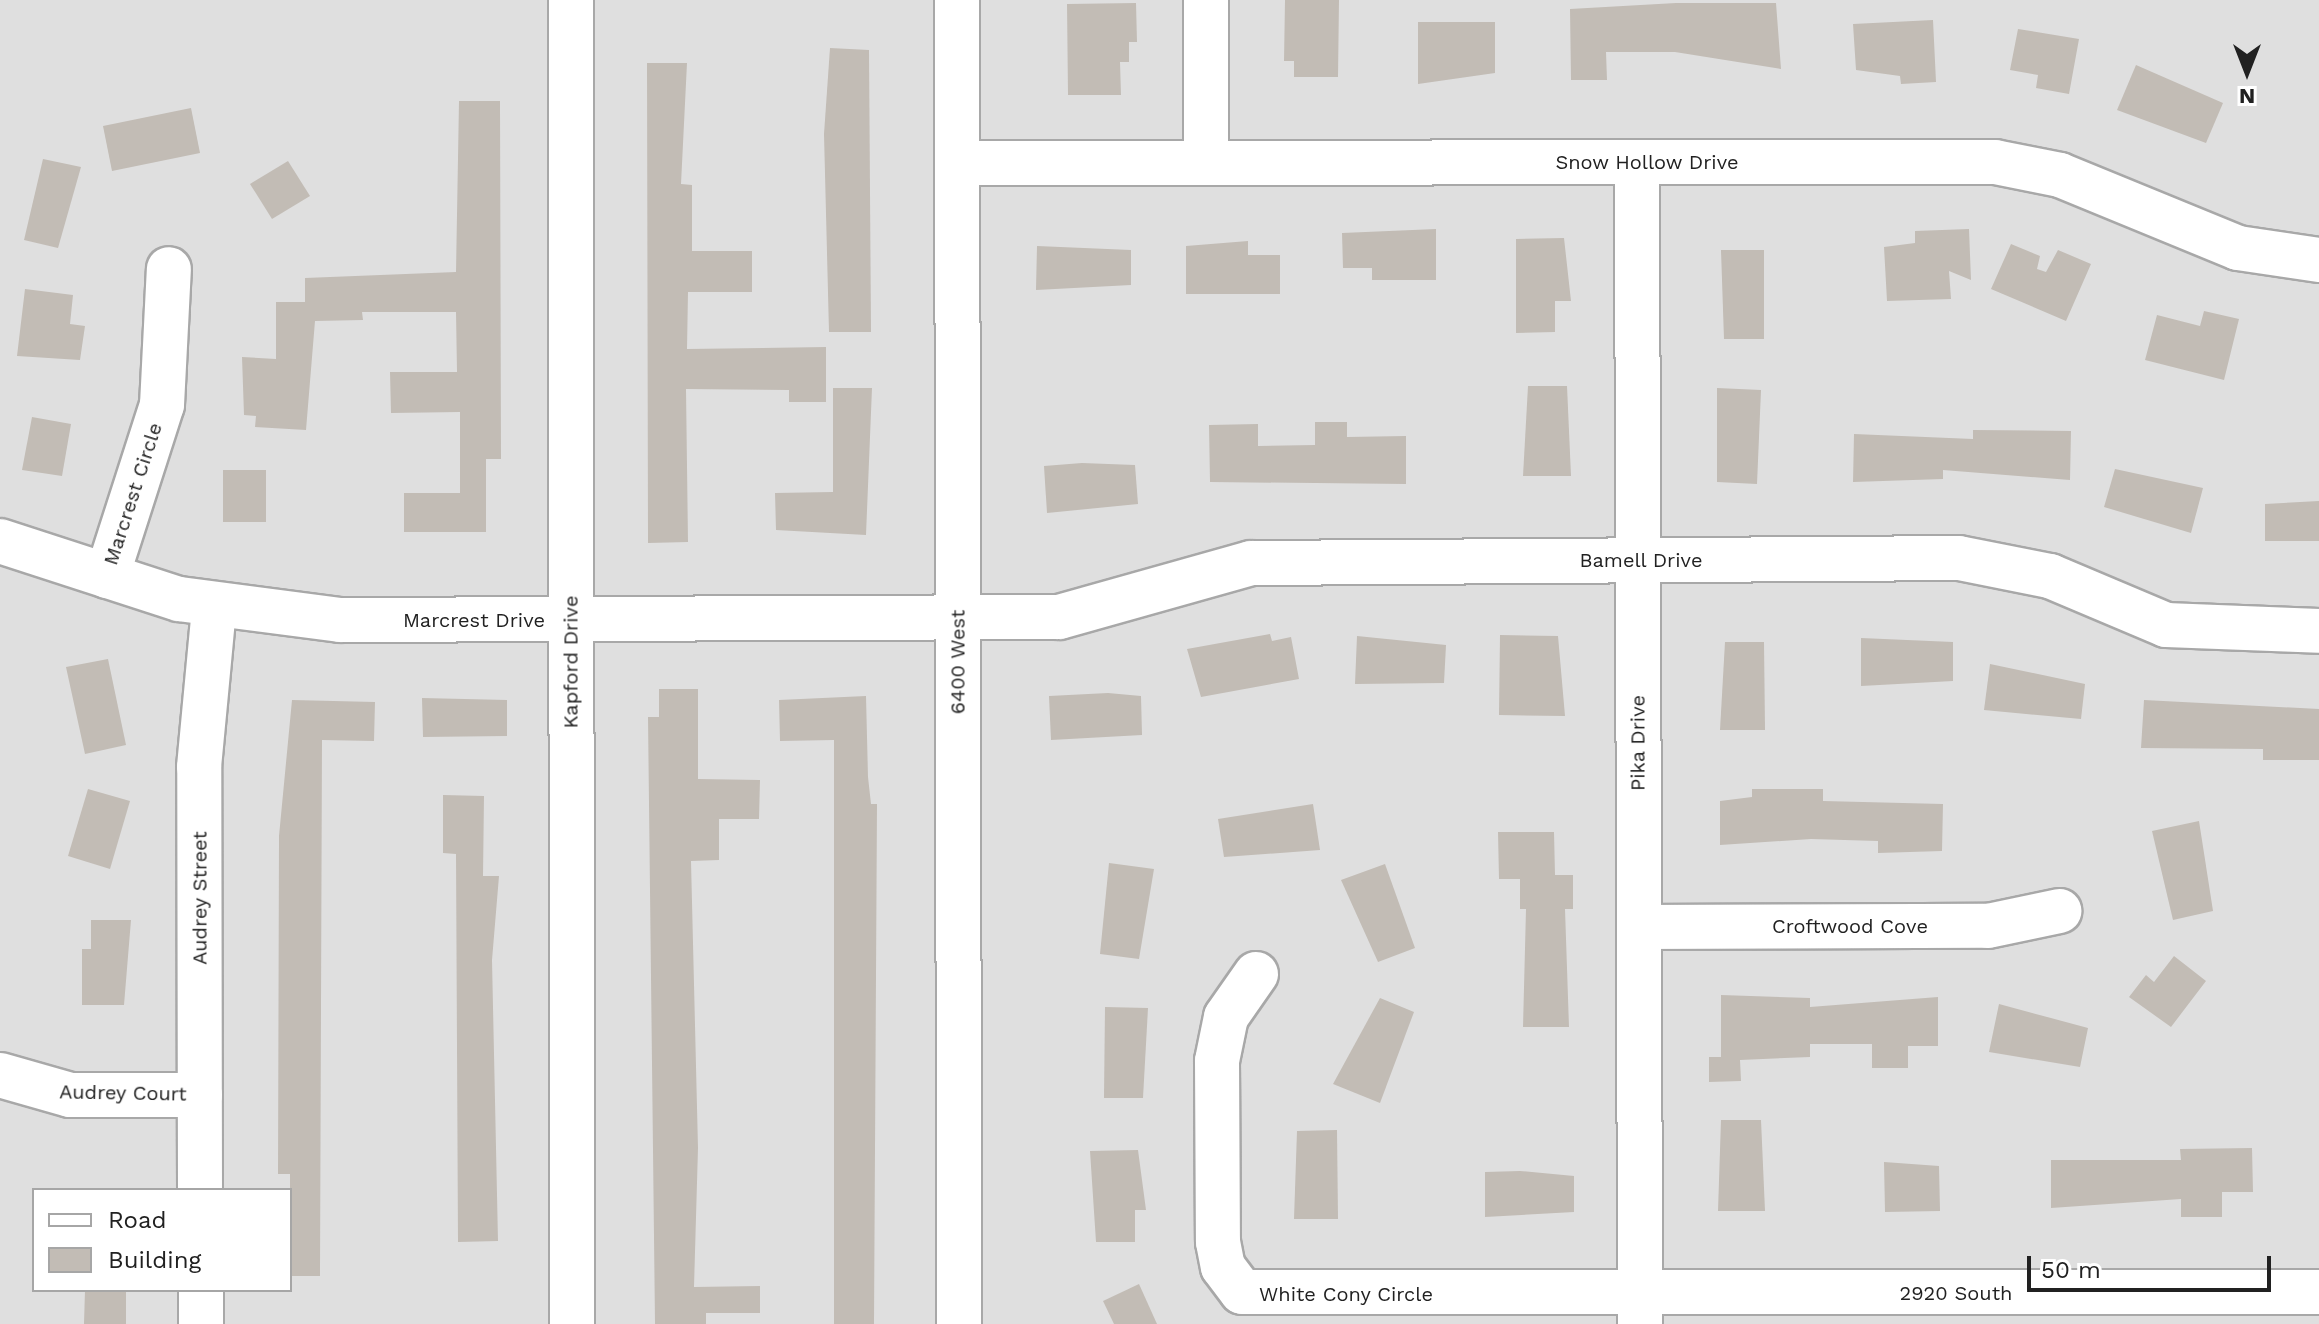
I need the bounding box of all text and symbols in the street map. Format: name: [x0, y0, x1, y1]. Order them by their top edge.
north arrow: [2207, 32, 2287, 112]
text: N: [2239, 84, 2255, 109]
street label: Snow Hollow Drive: [1555, 150, 1739, 174]
street label: Marcrest Circle: [99, 420, 167, 568]
street label: Bamell Drive: [1579, 548, 1703, 572]
street label: Kapford Drive: [559, 595, 583, 729]
street label: Marcrest Drive: [403, 608, 545, 632]
street label: 6400 West: [946, 609, 970, 715]
street label: Pika Drive: [1626, 695, 1650, 791]
street label: Audrey Street: [188, 831, 212, 965]
street label: Croftwood Cove: [1772, 914, 1928, 938]
street label: Audrey Court: [59, 1080, 187, 1106]
legend: [32, 1188, 292, 1292]
text: Road: [108, 1206, 167, 1234]
scale bar: [2031, 1240, 2275, 1290]
text: Building: [108, 1246, 201, 1274]
text: 50 m: [2041, 1256, 2101, 1284]
street label: 2920 South: [1900, 1281, 2012, 1305]
street label: White Cony Circle: [1259, 1282, 1433, 1306]

